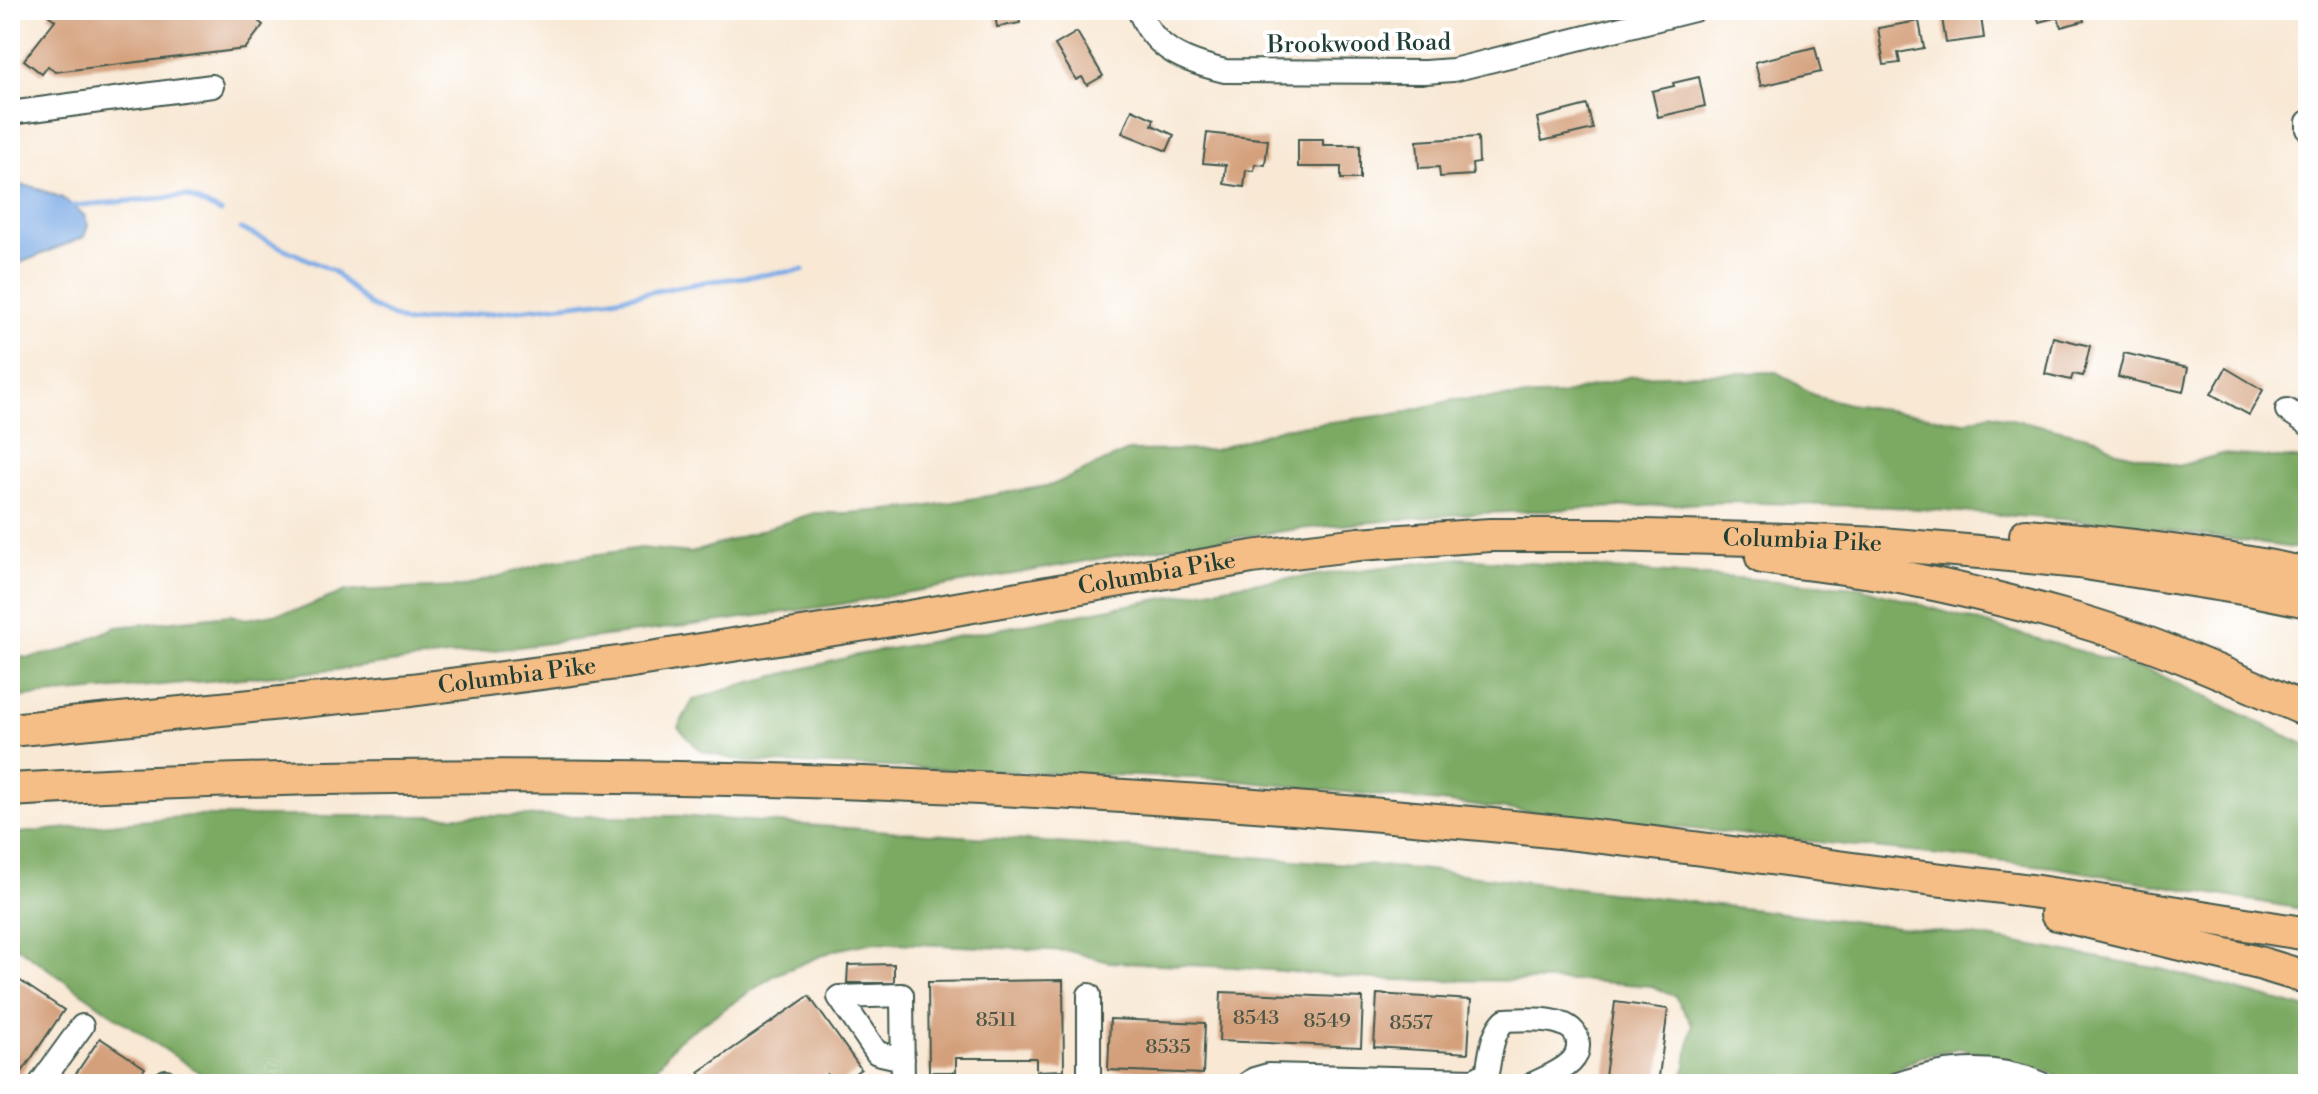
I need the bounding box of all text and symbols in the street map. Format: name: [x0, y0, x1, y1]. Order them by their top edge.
street label: Brookwood Road: [1266, 27, 1452, 61]
street label: Columbia Pike: [1722, 523, 1883, 559]
street label: Columbia Pike: [1076, 545, 1238, 602]
street label: Columbia Pike: [436, 651, 598, 701]
house number: 8543: [1233, 1006, 1279, 1031]
house number: 8511: [975, 1008, 1017, 1033]
house number: 8549: [1303, 1009, 1351, 1034]
house number: 8557: [1389, 1011, 1433, 1036]
house number: 8535: [1145, 1035, 1191, 1060]

